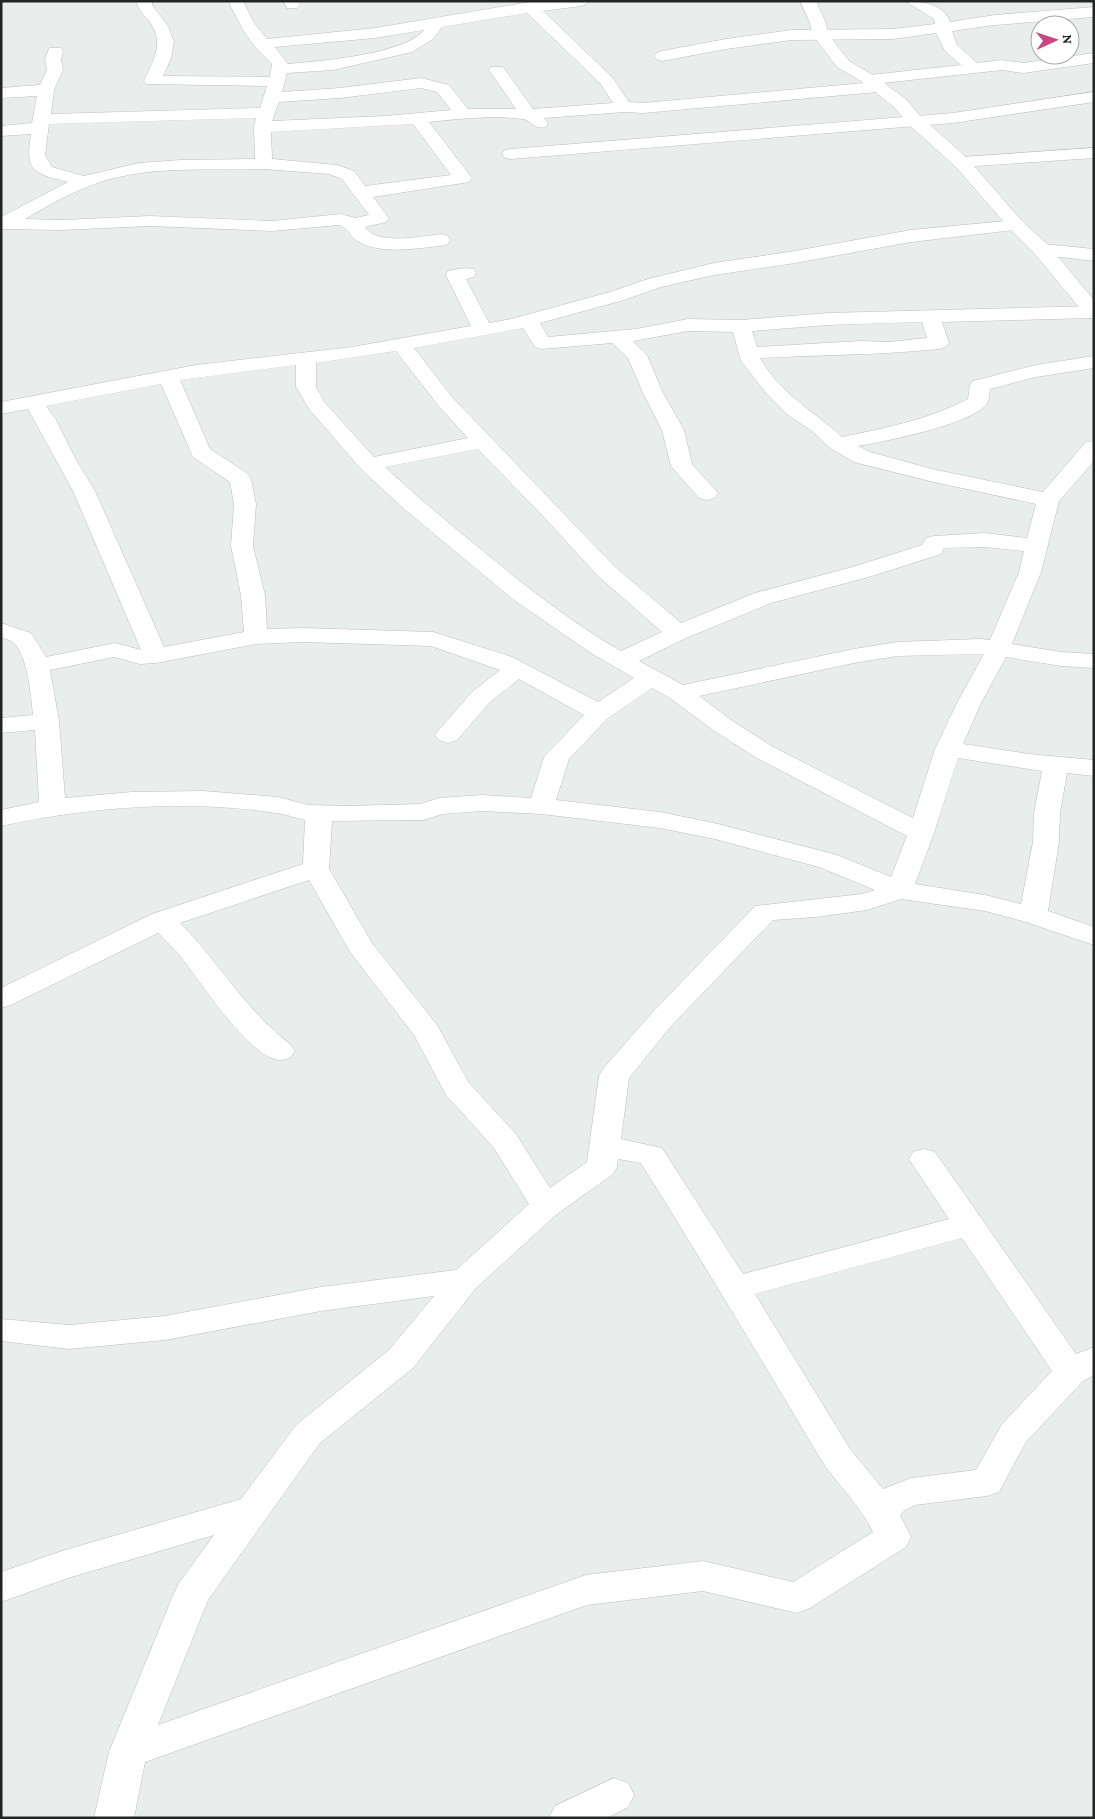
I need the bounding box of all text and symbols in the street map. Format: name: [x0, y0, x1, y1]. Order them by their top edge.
north arrow: [1030, 15, 1080, 65]
text: N: [1060, 34, 1076, 45]

